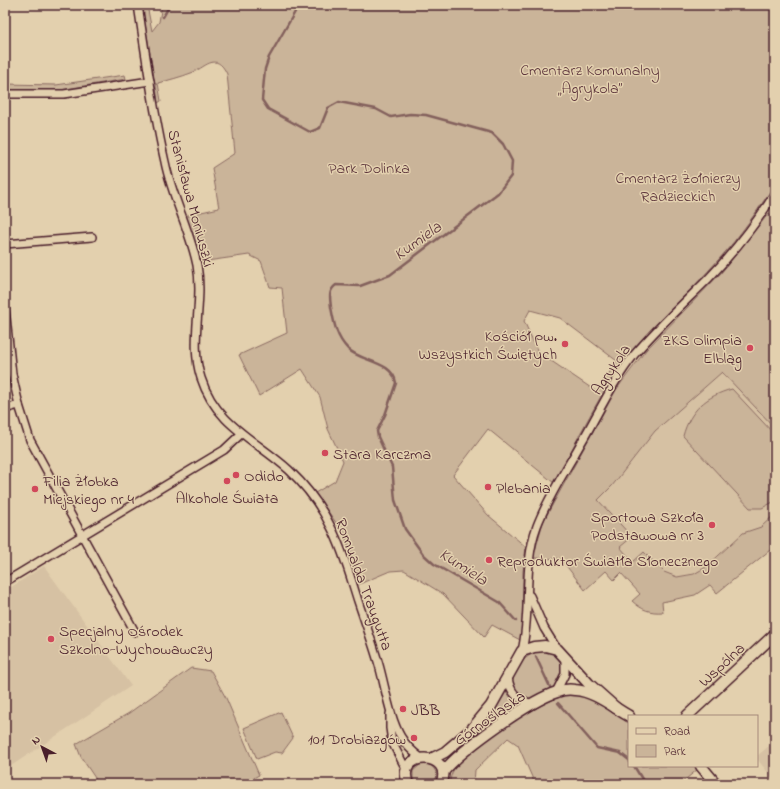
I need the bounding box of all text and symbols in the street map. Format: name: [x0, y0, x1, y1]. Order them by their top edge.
park label: Cmentarz Komunalny „Agrykola”: [520, 59, 660, 101]
street label: Stanisława Moniuszki: [160, 127, 220, 270]
park label: Park Dolinka: [328, 157, 410, 181]
park label: Cmentarz Żołnierzy Radzieckich: [616, 167, 741, 209]
water label: Kumiela: [389, 215, 448, 267]
place label: Kościół pw. Wszystkich Świętych: [418, 325, 557, 367]
place label: ZKS Olimpia Elbląg: [662, 329, 742, 371]
marker: Kościół pw. Wszystkich Świętych: [560, 339, 570, 349]
street label: Agrykola: [586, 340, 638, 400]
marker: ZKS Olimpia Elbląg: [745, 343, 755, 353]
place label: Stara Karczma: [333, 443, 431, 467]
marker: Stara Karczma: [320, 448, 330, 458]
place label: Odido: [244, 465, 284, 489]
place label: Filia Żłobka Miejskiego nr 4: [42, 470, 135, 512]
marker: Odido: [231, 470, 241, 480]
marker: Alkohole Świata: [222, 476, 232, 486]
place label: Plebania: [496, 477, 551, 501]
marker: Plebania: [483, 482, 493, 492]
marker: Filia Żłobka Miejskiego nr 4: [30, 484, 40, 494]
place label: Alkohole Świata: [176, 487, 279, 511]
place label: Sportowa Szkoła Podstawowa nr 3: [591, 506, 704, 548]
street label: Romualda Traugutta: [328, 515, 398, 654]
marker: Sportowa Szkoła Podstawowa nr 3: [707, 520, 717, 530]
water label: Kumiela: [434, 542, 493, 593]
place label: Reproduktor Światła Słonecznego: [497, 550, 718, 574]
marker: Reproduktor Światła Słonecznego: [484, 555, 494, 565]
place label: Specjalny Ośrodek Szkolno-Wychowawczy: [59, 620, 213, 662]
marker: Specjalny Ośrodek Szkolno-Wychowawczy: [46, 634, 56, 644]
street label: Wspólna: [694, 637, 751, 693]
street label: Górnośląska: [449, 685, 531, 752]
place label: JBB: [411, 699, 441, 723]
marker: JBB: [398, 704, 408, 714]
legend: [628, 715, 758, 767]
text: Road: [664, 723, 690, 741]
north arrow: [22, 727, 62, 767]
place label: 101 Drobiazgów: [308, 728, 406, 752]
text: N: [28, 732, 44, 749]
marker: 101 Drobiazgów: [409, 733, 419, 743]
text: Park: [664, 743, 686, 761]

